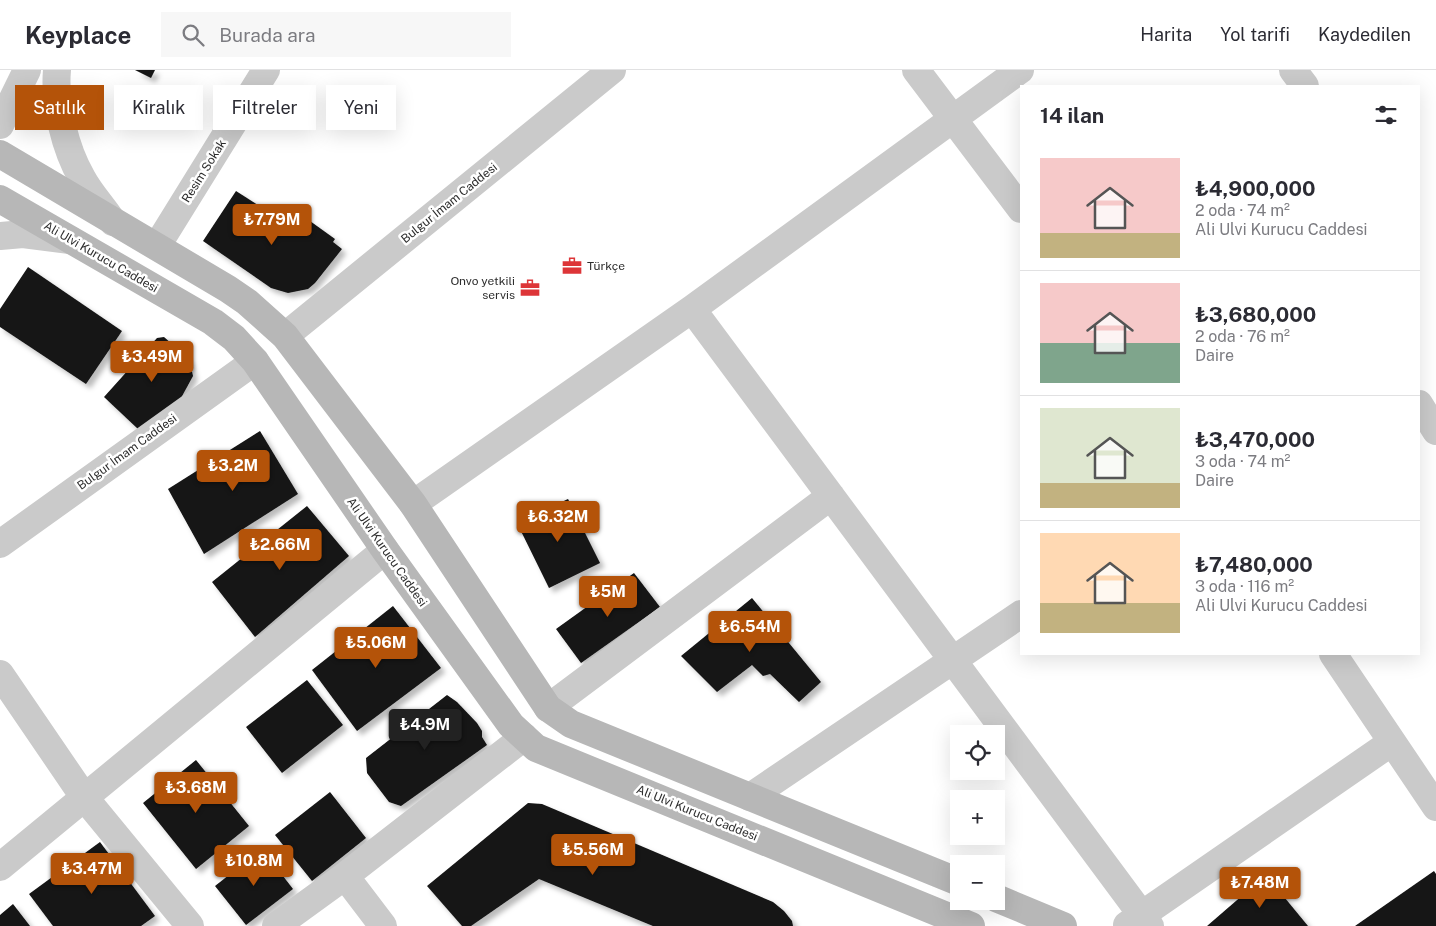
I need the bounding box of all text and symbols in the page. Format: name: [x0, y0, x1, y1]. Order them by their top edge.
search box: [161, 12, 511, 57]
text: Keyplace: [25, 21, 131, 49]
icon: search: [179, 21, 207, 49]
text: Burada ara: [219, 24, 315, 46]
text: Harita: [1140, 24, 1192, 45]
text: Yol tarifi: [1220, 24, 1290, 45]
text: Kaydedilen: [1318, 24, 1411, 45]
chip: Satılık: [15, 85, 104, 130]
chip: Kiralık: [114, 85, 203, 130]
chip: Filtreler: [213, 85, 316, 130]
chip: Yeni: [326, 85, 396, 130]
icon: filters: [1372, 101, 1400, 129]
text: 14 ilan: [1040, 103, 1104, 128]
street label: Resim Sokak: [179, 137, 229, 205]
street label: Bulgur İmam Caddesi: [398, 160, 500, 246]
text: ₺4,900,000: [1195, 176, 1315, 201]
icon: home: [1080, 178, 1140, 238]
text: 2 oda · 74 m²: [1195, 201, 1290, 220]
pin: ₺7.79M: [231, 204, 313, 246]
text: ₺7.79M: [244, 210, 300, 229]
street label: Ali Ulvi Kurucu Caddesi: [41, 219, 161, 295]
text: Ali Ulvi Kurucu Caddesi: [1195, 220, 1367, 239]
office icon: Türkçe: [561, 255, 583, 277]
place label: Türkçe: [587, 259, 625, 273]
place label: Onvo yetkili servis: [450, 274, 515, 302]
office icon: Onvo yetkili servis: [519, 277, 541, 299]
text: ₺3,680,000: [1195, 302, 1316, 327]
icon: home: [1080, 303, 1140, 363]
text: 2 oda · 76 m²: [1195, 327, 1290, 346]
pin: ₺3.49M: [111, 340, 193, 383]
text: Daire: [1195, 346, 1234, 365]
text: ₺3.49M: [121, 347, 183, 366]
street label: Bulgur İmam Caddesi: [75, 411, 179, 493]
text: ₺3,470,000: [1195, 427, 1315, 452]
icon: home: [1080, 428, 1140, 488]
pin: ₺3.2M: [198, 450, 268, 492]
text: 3 oda · 74 m²: [1195, 452, 1290, 471]
text: ₺3.2M: [208, 456, 258, 475]
text: Daire: [1195, 471, 1234, 490]
street label: Ali Ulvi Kurucu Caddesi: [344, 495, 430, 609]
pin: ₺6.32M: [517, 500, 599, 543]
text: ₺6.32M: [528, 507, 588, 526]
pin: ₺2.66M: [239, 528, 321, 571]
text: ₺2.66M: [250, 535, 310, 554]
text: ₺7,480,000: [1195, 552, 1313, 577]
icon: home: [1080, 553, 1140, 613]
pin: ₺5M: [584, 576, 632, 618]
text: 3 oda · 116 m²: [1195, 577, 1294, 596]
text: ₺5M: [590, 582, 626, 601]
text: Ali Ulvi Kurucu Caddesi: [1195, 596, 1367, 615]
pin: ₺6.54M: [709, 610, 791, 653]
text: ₺6.54M: [719, 617, 781, 636]
pin: ₺5.06M: [335, 626, 417, 669]
text: ₺5.06M: [345, 633, 407, 652]
pin: ₺4.9M: [390, 708, 460, 751]
text: ₺4.9M: [400, 715, 450, 734]
map controls: [950, 725, 1005, 910]
button: locate: [950, 725, 1005, 780]
pin: ₺3.68M: [155, 772, 237, 814]
text: ₺3.68M: [165, 778, 227, 797]
street label: Ali Ulvi Kurucu Caddesi: [634, 782, 760, 844]
button: +: [950, 790, 1005, 845]
pin: ₺5.56M: [552, 834, 634, 876]
text: ₺5.56M: [562, 840, 624, 859]
pin: ₺10.8M: [213, 844, 295, 887]
text: ₺10.8M: [225, 851, 283, 870]
pin: ₺3.47M: [51, 852, 133, 895]
button: −: [950, 855, 1005, 910]
text: ₺3.47M: [62, 859, 122, 878]
pin: ₺7.48M: [1219, 866, 1301, 909]
text: ₺7.48M: [1231, 873, 1289, 892]

